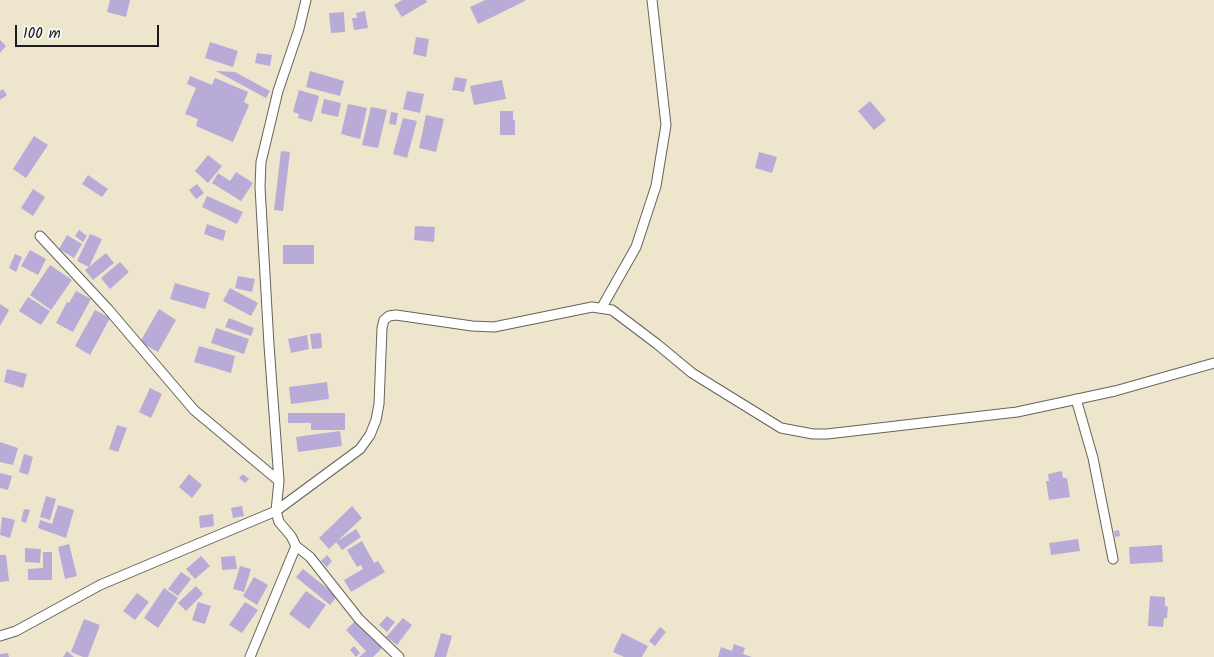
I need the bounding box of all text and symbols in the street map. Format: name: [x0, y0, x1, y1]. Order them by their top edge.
scale bar: [18, 15, 161, 47]
text: 100 m: [23, 22, 61, 46]

